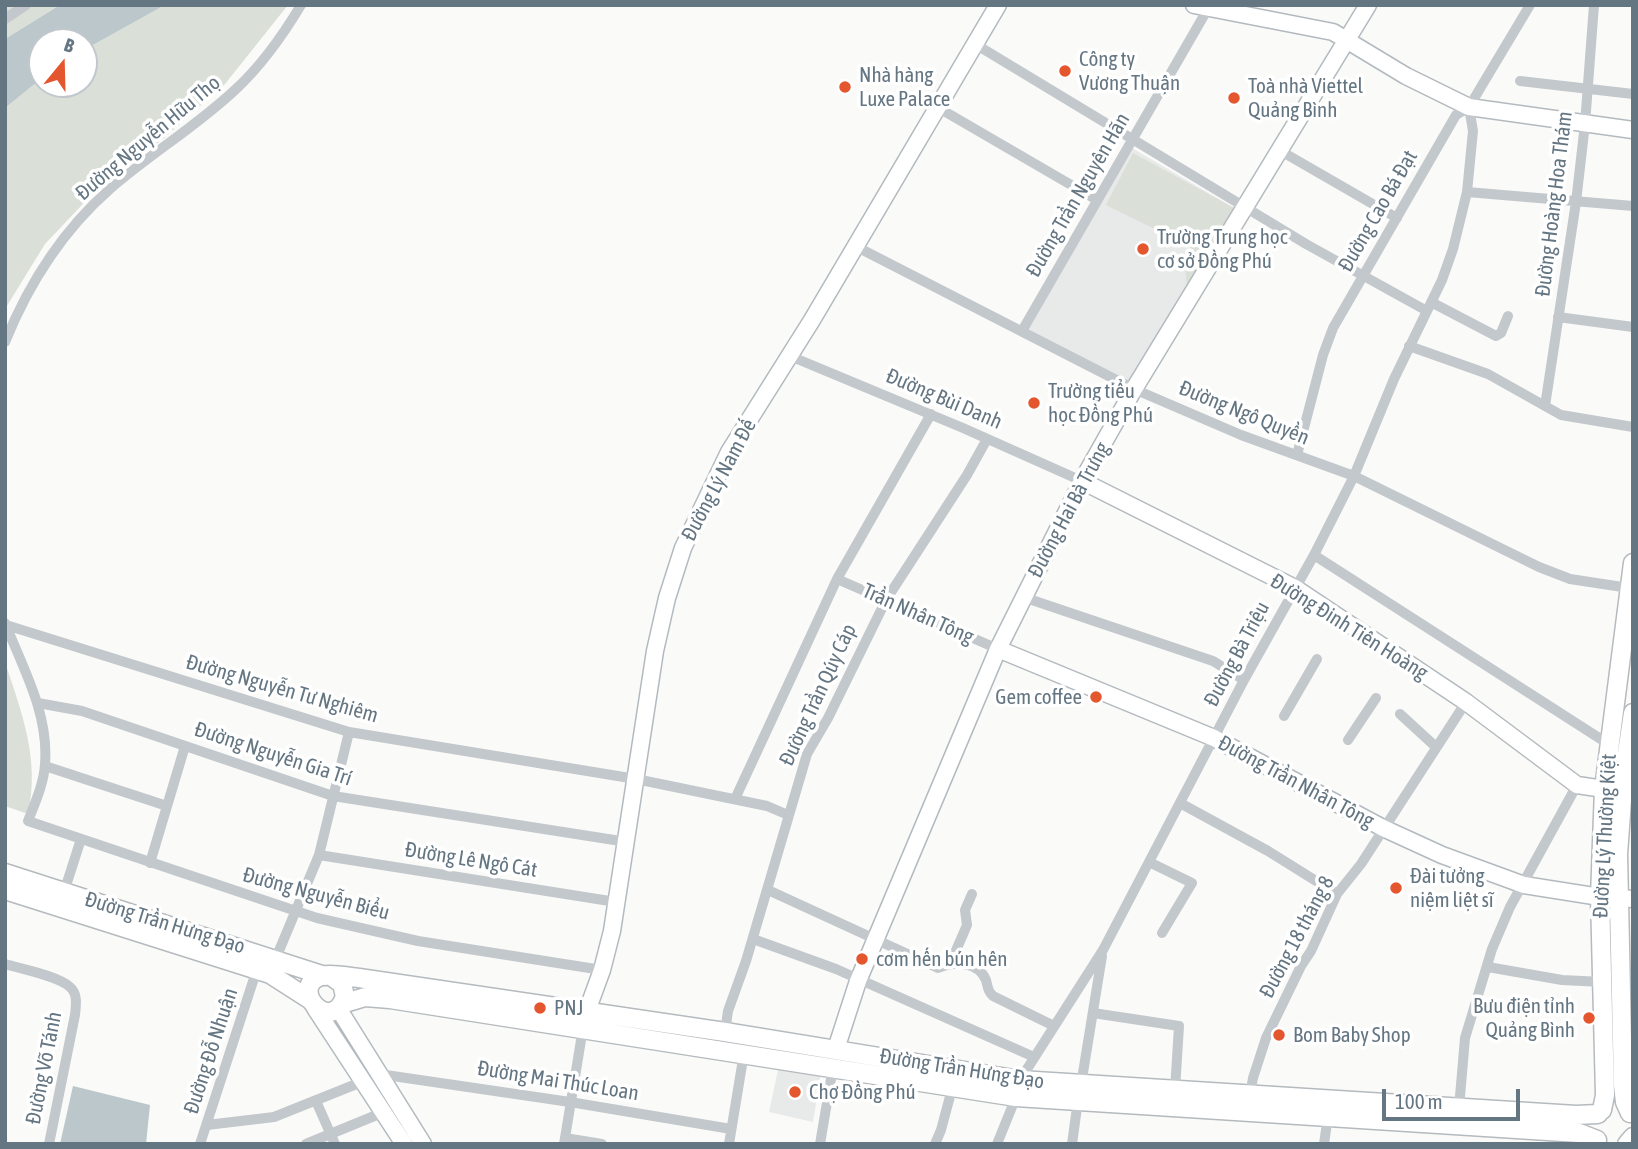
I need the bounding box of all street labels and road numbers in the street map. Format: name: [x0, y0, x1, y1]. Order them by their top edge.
street label: Đường Nguyễn Hữu Thọ: [71, 70, 225, 206]
street label: Đường Trần Nguyên Hãn: [1021, 109, 1135, 281]
street label: Đường Hoàng Hoa Thám: [1530, 110, 1578, 298]
street label: Đường Cao Bá Đạt: [1333, 146, 1423, 276]
street label: Đường Bùi Danh: [882, 363, 1006, 435]
street label: Đường Ngô Quyền: [1175, 375, 1313, 451]
street label: Đường Lý Nam Đế: [676, 415, 762, 545]
street label: Đường Hai Bà Trưng: [1023, 438, 1115, 582]
street label: Đường Đinh Tiên Hoàng: [1266, 568, 1432, 686]
street label: Trần Nhân Tông: [859, 578, 977, 650]
street label: Đường Bà Triệu: [1199, 597, 1275, 711]
street label: Đường Trần Qúy Cáp: [774, 620, 862, 770]
street label: Đường Nguyễn Tư Nghiêm: [183, 649, 381, 729]
street label: Đường Nguyễn Gia Trí: [191, 717, 355, 791]
street label: Đường Trần Nhân Tông: [1214, 730, 1378, 834]
street label: Đường Lý Thường Kiệt: [1588, 753, 1622, 919]
street label: Đường Lê Ngô Cát: [403, 837, 539, 883]
street label: Đường Nguyễn Biểu: [240, 862, 392, 926]
street label: Đường 18 tháng 8: [1254, 872, 1340, 1002]
street label: Đường Trần Hưng Đạo: [82, 887, 248, 959]
street label: Đường Đỗ Nhuận: [179, 985, 243, 1117]
street label: Đường Võ Tánh: [21, 1010, 67, 1126]
street label: Đường Trần Hưng Đạo: [878, 1044, 1046, 1094]
street label: Đường Mai Thúc Loan: [475, 1056, 641, 1106]

